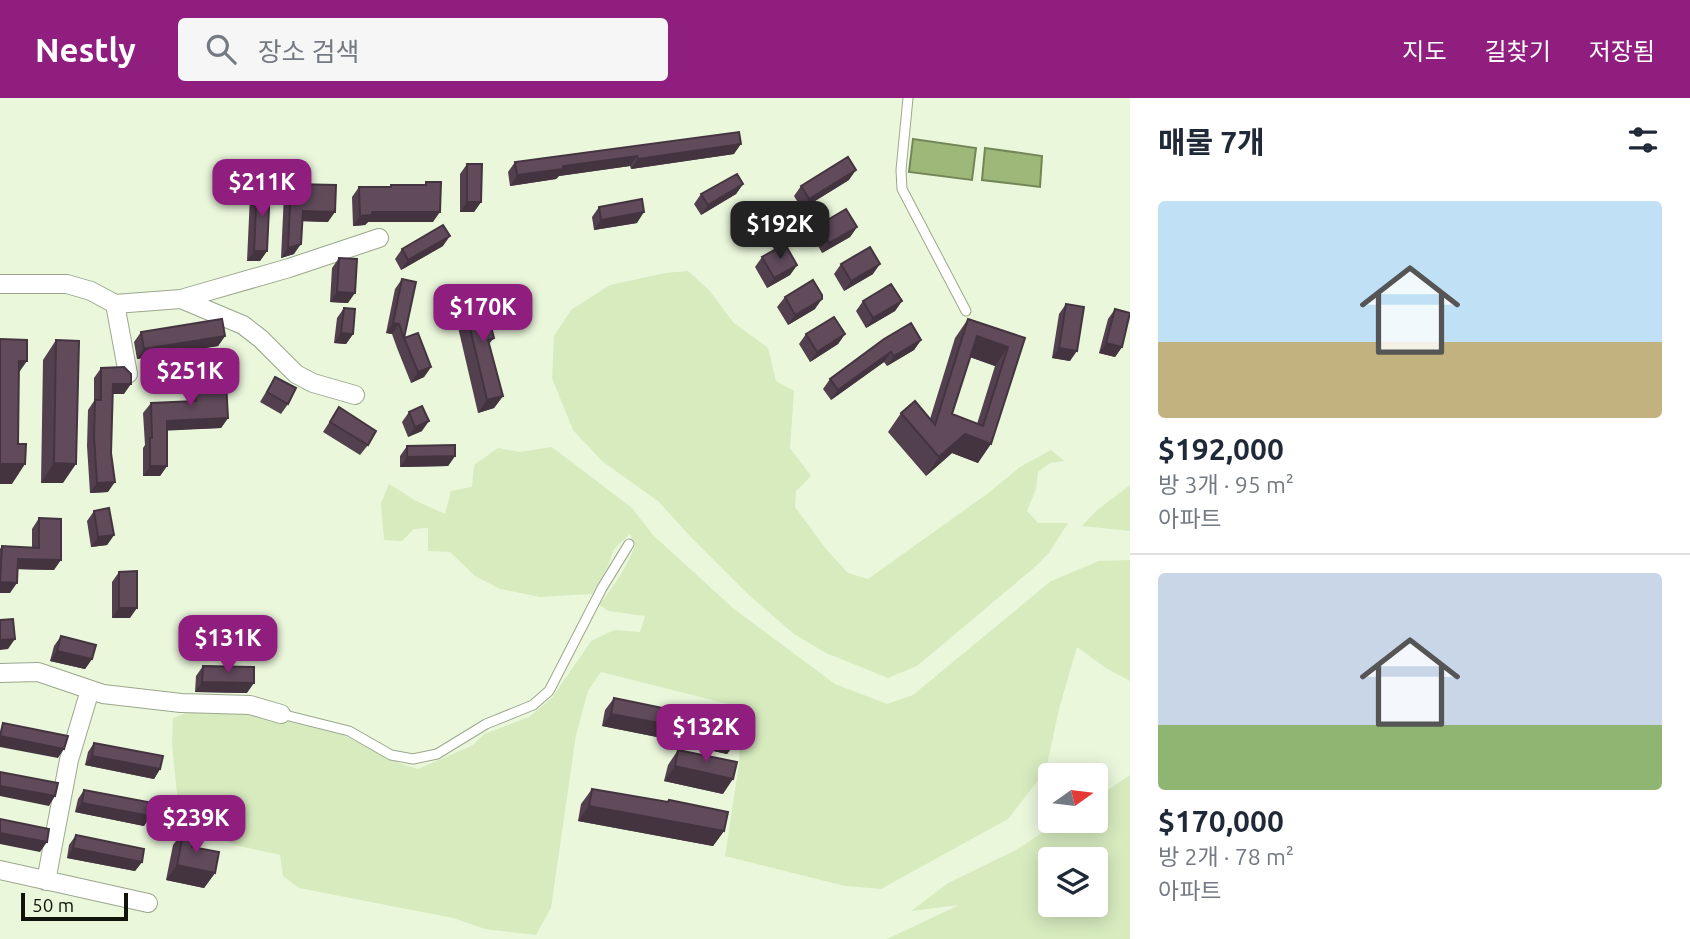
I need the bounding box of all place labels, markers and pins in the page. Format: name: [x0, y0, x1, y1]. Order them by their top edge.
pin: $211K: [213, 159, 311, 219]
pin: $192K: [731, 202, 829, 261]
pin: $170K: [434, 285, 532, 344]
pin: $251K: [141, 348, 239, 408]
pin: $131K: [179, 616, 277, 675]
pin: $132K: [657, 704, 755, 764]
pin: $239K: [147, 796, 245, 855]

